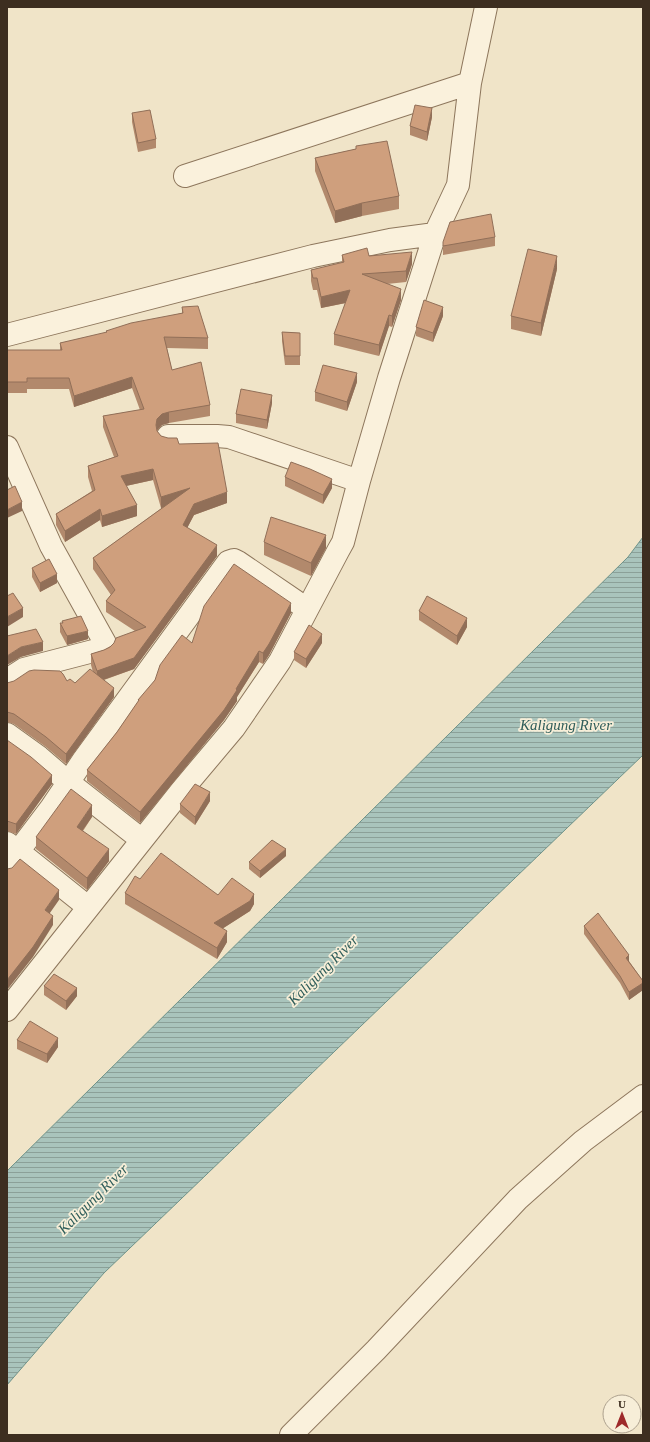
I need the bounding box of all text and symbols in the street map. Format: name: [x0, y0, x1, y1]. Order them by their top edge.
water label: Kaligung River: [519, 717, 612, 733]
water label: Kaligung River: [284, 932, 361, 1009]
water label: Kaligung River: [54, 1161, 131, 1238]
north arrow: [602, 1394, 642, 1434]
text: U: [618, 1398, 626, 1410]

